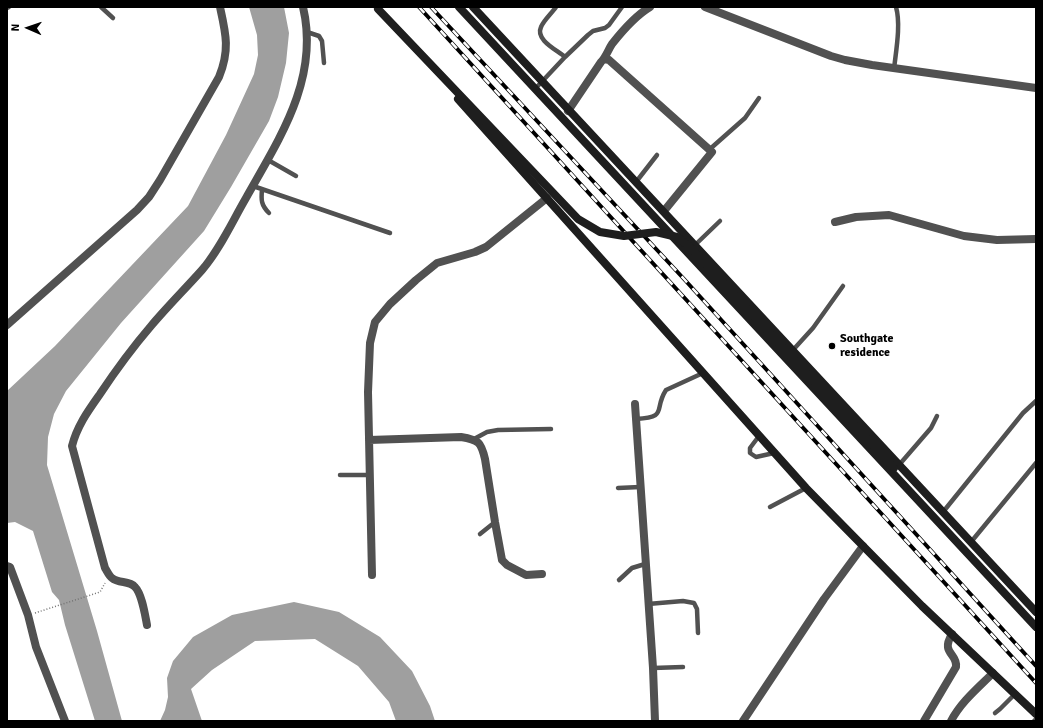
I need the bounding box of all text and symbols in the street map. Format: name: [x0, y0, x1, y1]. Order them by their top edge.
north arrow: [8, 8, 48, 48]
text: N: [9, 24, 22, 32]
place label: Southgate residence: [840, 332, 893, 360]
marker: Southgate residence: [827, 341, 837, 351]

